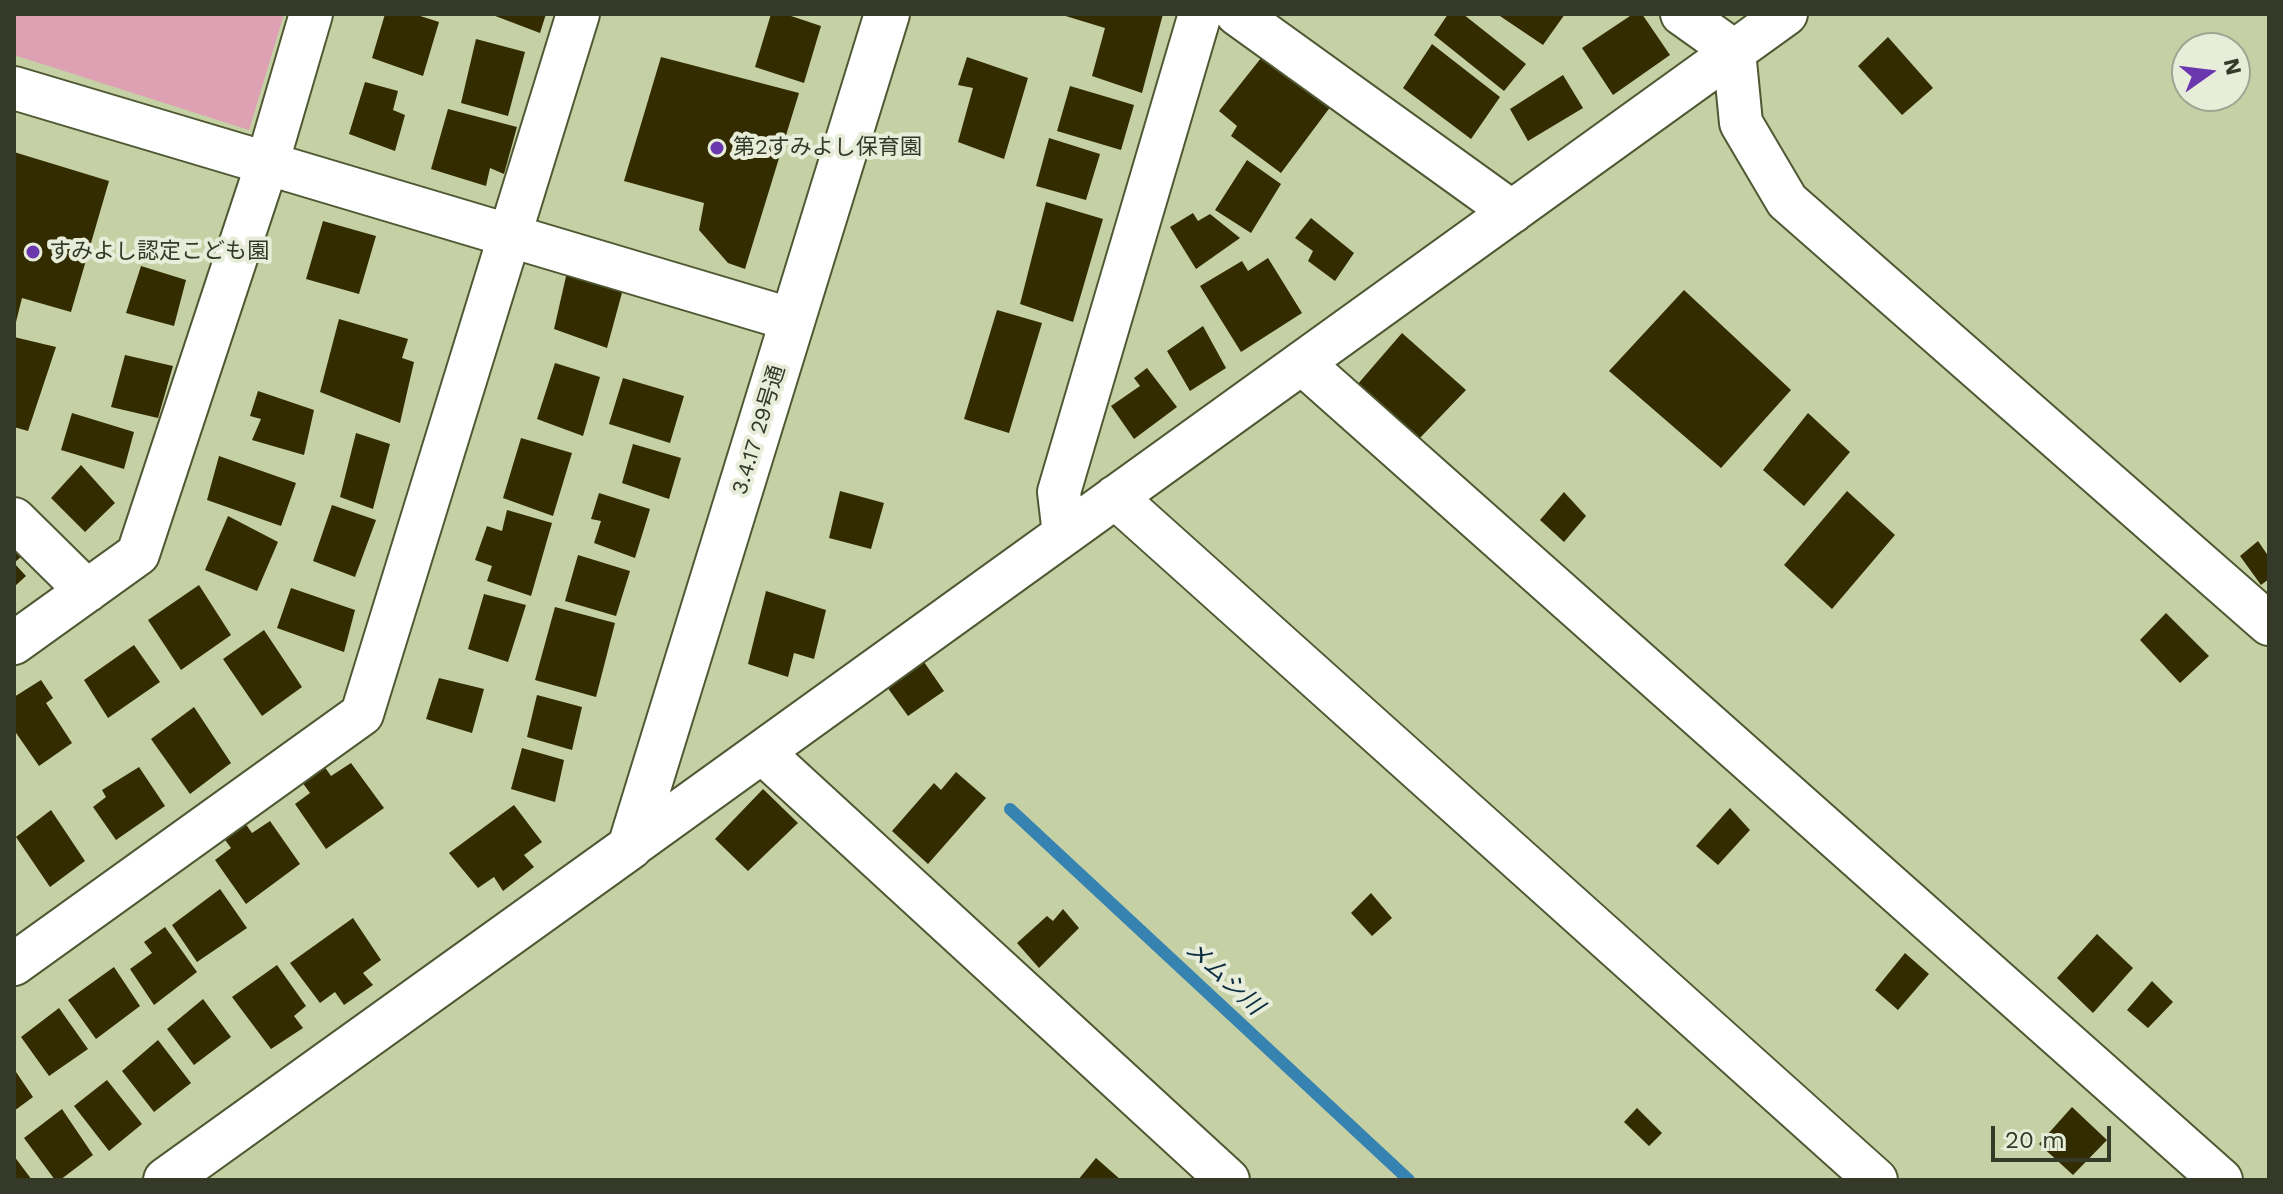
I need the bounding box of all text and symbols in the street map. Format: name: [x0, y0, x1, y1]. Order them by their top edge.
north arrow: [2171, 32, 2251, 112]
text: N: [2219, 56, 2247, 77]
place label: 第2すみよし保育園: [733, 135, 922, 161]
marker: 第2すみよし保育園: [708, 139, 726, 157]
place label: すみよし認定こども園: [49, 239, 269, 265]
marker: すみよし認定こども園: [24, 243, 42, 261]
street label: 3.4.17 29号通: [727, 362, 791, 498]
water label: メムシ川: [1179, 935, 1269, 1021]
scale bar: [1995, 1110, 2115, 1160]
text: 20 m: [2005, 1126, 2065, 1154]

